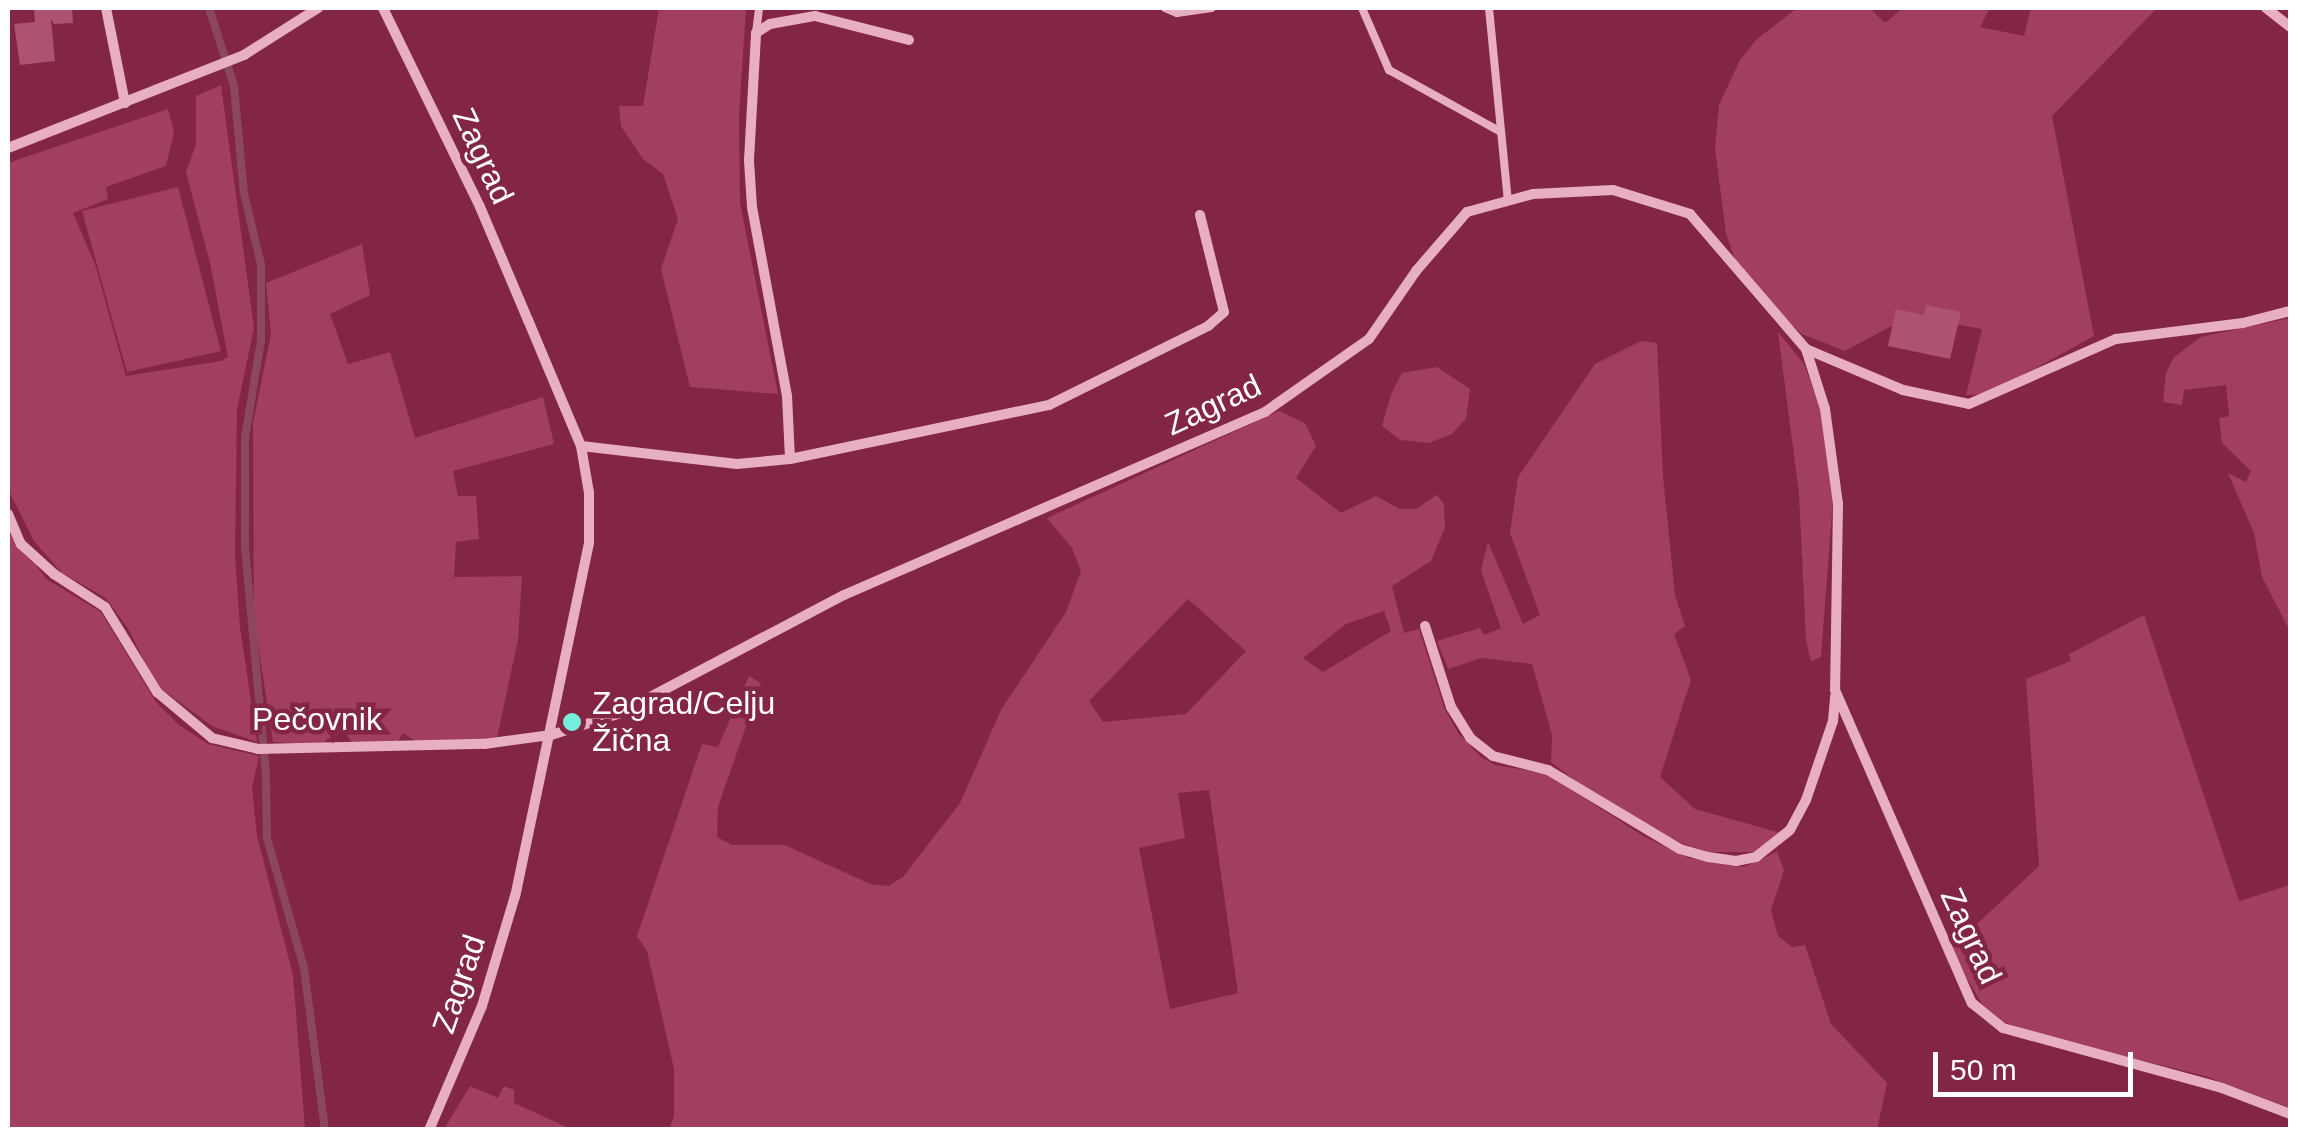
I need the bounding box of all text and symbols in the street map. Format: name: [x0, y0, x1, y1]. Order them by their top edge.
street label: Zagrad: [444, 102, 522, 210]
street label: Zagrad: [1159, 366, 1267, 444]
place label: Zagrad/Celju Žična: [592, 685, 775, 760]
street label: Pečovnik: [252, 700, 382, 738]
marker: Zagrad/Celju Žična: [561, 711, 583, 733]
street label: Zagrad: [1932, 882, 2010, 990]
street label: Zagrad: [424, 930, 494, 1038]
scale bar: [1938, 1032, 2138, 1094]
text: 50 m: [1950, 1053, 2017, 1086]

